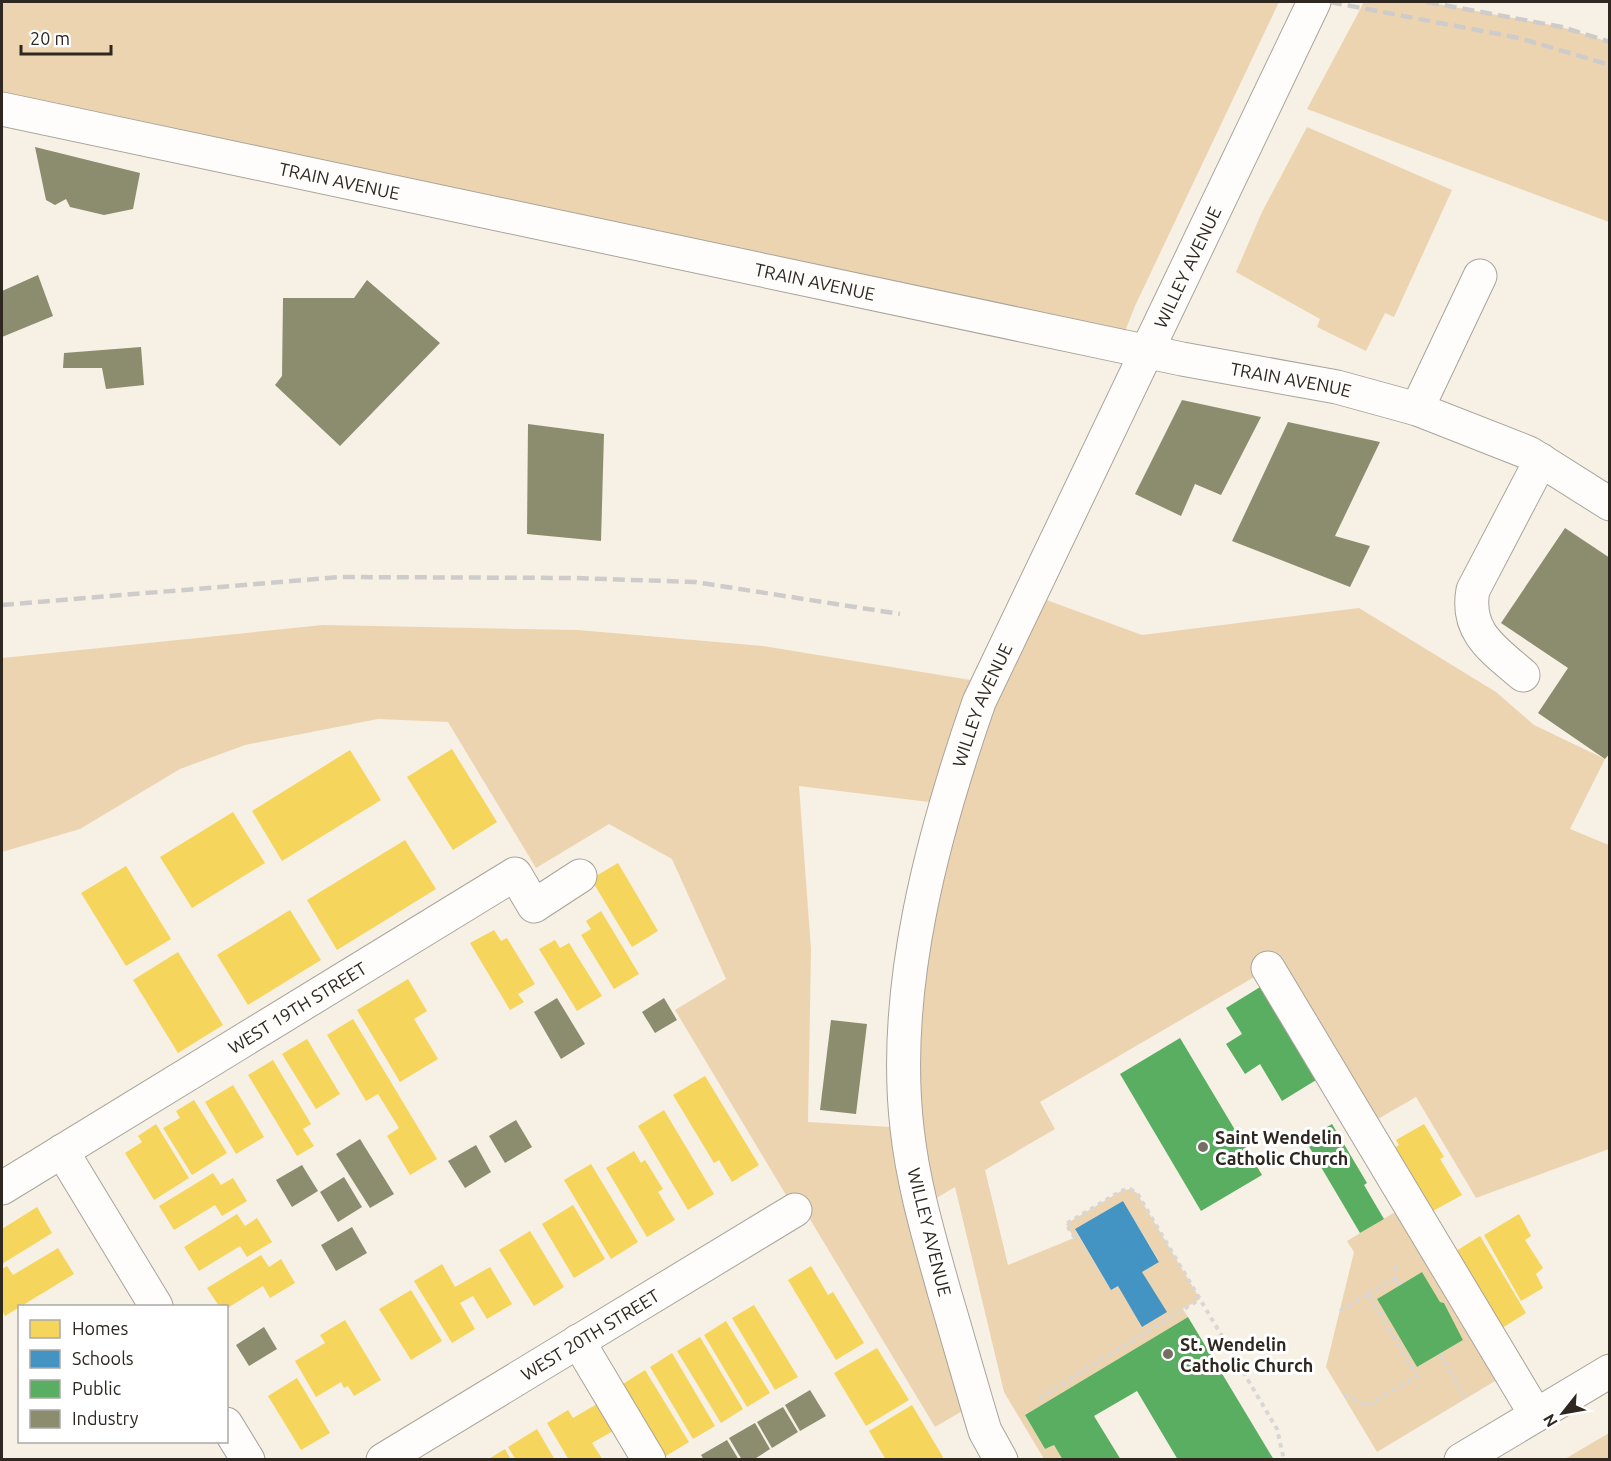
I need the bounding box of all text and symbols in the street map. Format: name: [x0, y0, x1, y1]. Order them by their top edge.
scale bar: [21, 18, 111, 56]
text: 20 m: [30, 28, 70, 48]
street label: TRAIN AVENUE: [277, 158, 402, 203]
street label: WILLEY AVENUE: [1150, 203, 1225, 331]
street label: TRAIN AVENUE: [753, 259, 877, 304]
street label: TRAIN AVENUE: [1229, 358, 1354, 401]
street label: WILLEY AVENUE: [948, 640, 1016, 769]
street label: WEST 19TH STREET: [224, 958, 370, 1057]
place label: Saint Wendelin Catholic Church: [1215, 1127, 1348, 1168]
marker: Saint Wendelin Catholic Church: [1196, 1140, 1210, 1154]
street label: WILLEY AVENUE: [904, 1166, 956, 1298]
street label: WEST 20TH STREET: [517, 1285, 663, 1384]
legend: [18, 1305, 228, 1443]
text: Homes: [72, 1318, 129, 1338]
place label: St. Wendelin Catholic Church: [1180, 1334, 1313, 1375]
marker: St. Wendelin Catholic Church: [1161, 1347, 1175, 1361]
text: Schools: [72, 1348, 134, 1368]
text: Public: [72, 1378, 121, 1398]
north arrow: [1533, 1383, 1593, 1443]
text: Industry: [72, 1408, 139, 1428]
text: N: [1539, 1411, 1561, 1430]

